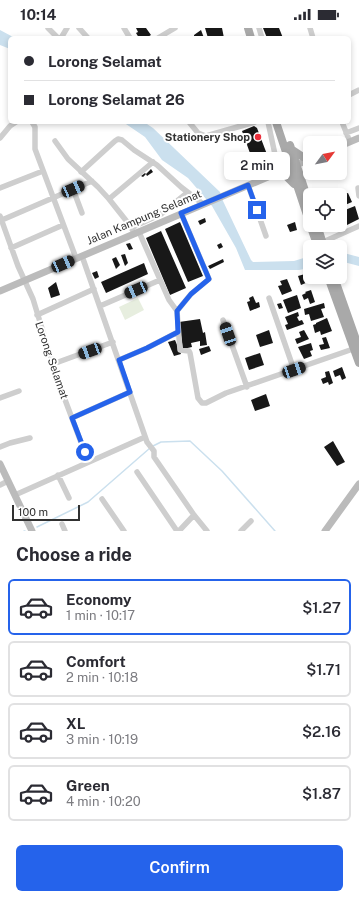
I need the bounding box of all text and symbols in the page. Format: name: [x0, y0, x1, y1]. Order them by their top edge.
text: 10:14: [20, 6, 56, 23]
text: Lorong Selamat: [48, 53, 162, 70]
text: Lorong Selamat 26: [48, 91, 185, 108]
place label: Stationery Shop: [165, 131, 250, 143]
marker: Stationery Shop: [253, 132, 263, 142]
north arrow: [303, 136, 347, 180]
map controls: [303, 136, 347, 284]
callout: 2 min: [224, 152, 290, 180]
text: 2 min: [240, 158, 274, 173]
car: [60, 179, 86, 199]
street label: Jalan Kampung Selamat: [85, 187, 203, 247]
button: locate: [303, 188, 347, 232]
route end: [248, 201, 266, 219]
button: layers: [303, 240, 347, 284]
car: [50, 254, 76, 274]
car: [123, 280, 149, 300]
street label: Lorong Selamat: [33, 320, 71, 400]
car: [218, 321, 238, 347]
car: [77, 341, 103, 361]
car: [281, 360, 307, 380]
route start: [76, 443, 94, 461]
scale bar: [12, 503, 80, 522]
text: 100 m: [18, 506, 48, 518]
text: Choose a ride: [16, 544, 132, 565]
icon: car: [18, 589, 54, 625]
text: Economy: [66, 591, 131, 608]
text: $1.27: [302, 599, 341, 616]
text: 1 min · 10:17: [66, 608, 135, 623]
icon: car: [18, 651, 54, 687]
text: Comfort: [66, 653, 126, 670]
text: $1.71: [306, 661, 341, 678]
text: 2 min · 10:18: [66, 670, 138, 685]
icon: car: [18, 713, 54, 749]
text: XL: [66, 715, 85, 732]
text: $2.16: [302, 723, 341, 740]
text: 3 min · 10:19: [66, 732, 138, 747]
icon: car: [18, 775, 54, 811]
text: Green: [66, 777, 110, 794]
text: $1.87: [302, 785, 341, 802]
text: 4 min · 10:20: [66, 794, 141, 809]
button: Confirm: [16, 845, 343, 891]

